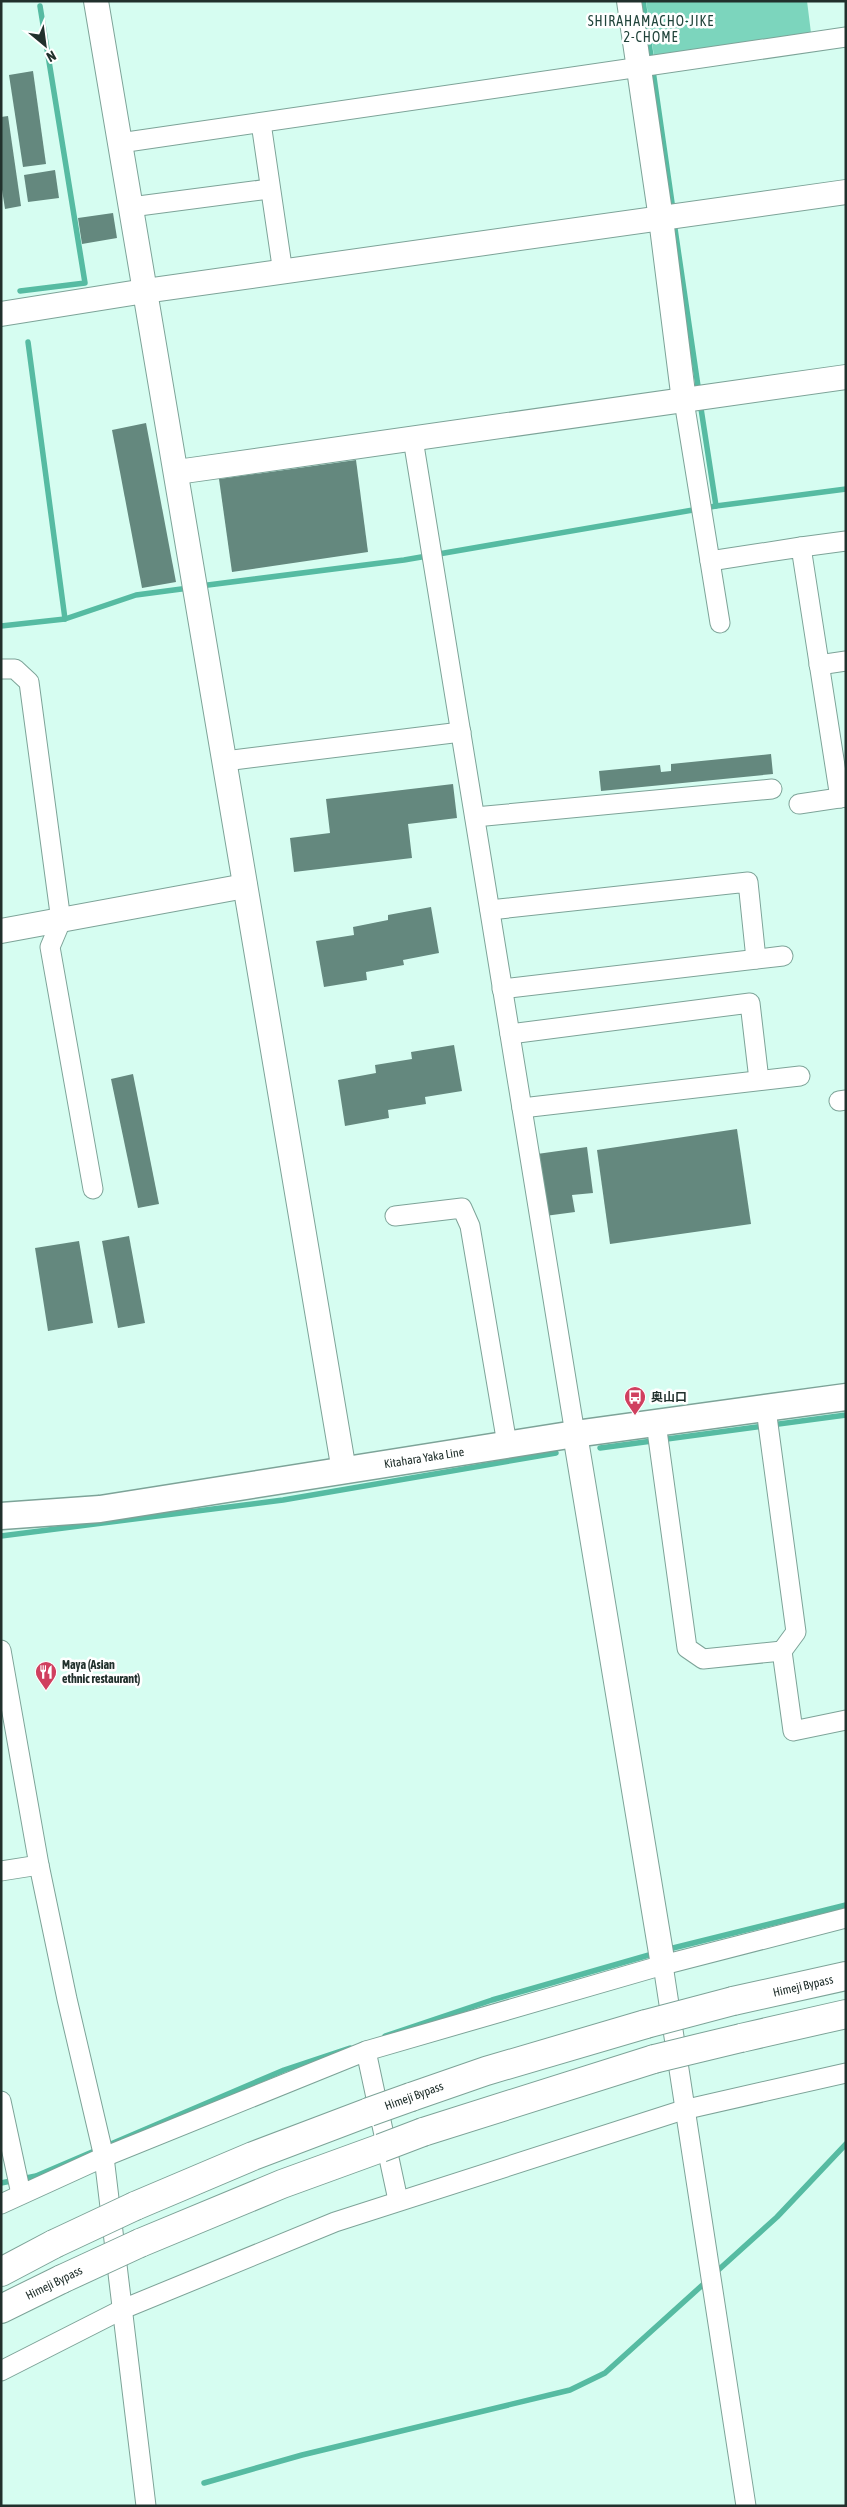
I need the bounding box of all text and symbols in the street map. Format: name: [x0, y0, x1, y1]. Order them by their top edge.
district label: SHIRAHAMACHO-JIKE 2-CHOME: [588, 13, 714, 45]
north arrow: [20, 20, 70, 70]
text: N: [44, 47, 59, 65]
bus stop icon: 奥山口: [623, 1385, 647, 1416]
place label: 奥山口: [651, 1390, 687, 1404]
street label: Kitahara Yaka Line: [383, 1445, 465, 1471]
place label: Maya (Asian ethnic restaurant): [62, 1658, 141, 1686]
restaurant icon: Maya (Asian ethnic restaurant): [34, 1660, 58, 1691]
street label: Himeji Bypass: [772, 1972, 834, 2000]
street label: Himeji Bypass: [383, 2079, 445, 2113]
street label: Himeji Bypass: [23, 2263, 85, 2303]

